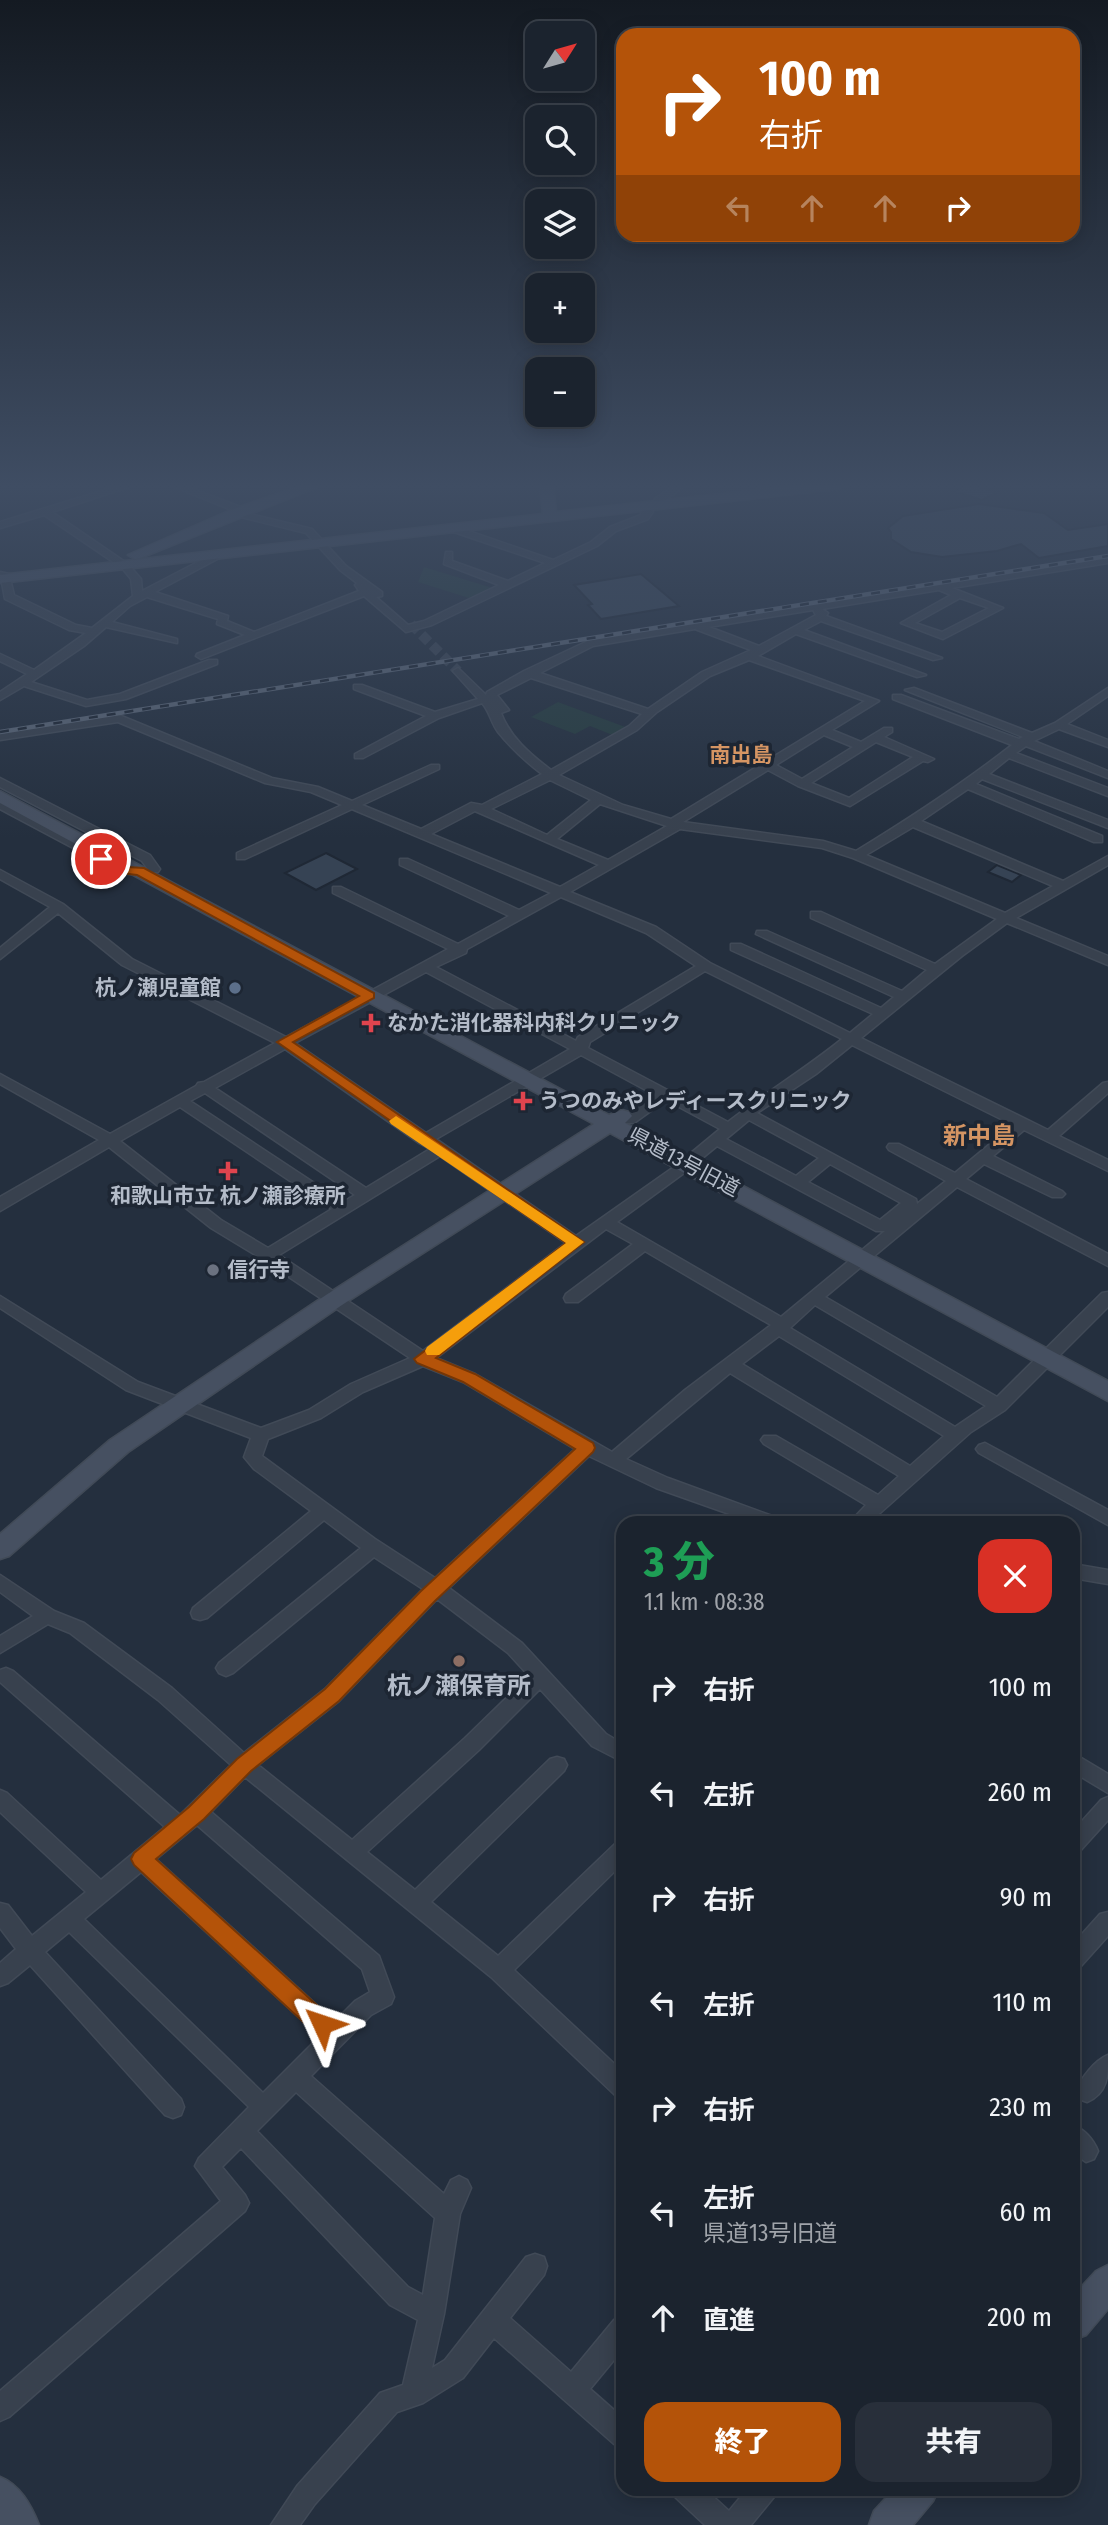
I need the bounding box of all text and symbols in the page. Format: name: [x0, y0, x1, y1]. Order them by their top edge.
north arrow: [525, 21, 595, 91]
map controls: [525, 21, 595, 427]
text: 100 m: [759, 49, 881, 108]
icon: right: [644, 56, 735, 147]
button: search: [525, 105, 595, 175]
text: 右折: [759, 116, 823, 154]
button: layers: [525, 189, 595, 259]
icon: left: [720, 189, 758, 227]
icon: ahead: [793, 189, 831, 227]
icon: ahead: [866, 189, 904, 227]
icon: right: [939, 189, 977, 227]
button: +: [525, 273, 595, 343]
button: −: [525, 357, 595, 427]
district label: 南出島: [710, 742, 773, 768]
pin: [71, 829, 131, 889]
icon: arrive: [82, 840, 120, 878]
place label: 杭ノ瀬児童館: [95, 975, 221, 1001]
marker: 杭ノ瀬児童館: [227, 980, 243, 996]
place label: なかた消化器科内科クリニック: [387, 1010, 681, 1036]
marker: なかた消化器科内科クリニック: [361, 1013, 381, 1033]
place label: うつのみやレディースクリニック: [539, 1088, 851, 1114]
marker: うつのみやレディースクリニック: [513, 1091, 533, 1111]
street label: 県道13号旧道: [624, 1122, 744, 1202]
district label: 新中島: [943, 1122, 1015, 1150]
marker: 和歌山市立 杭ノ瀬診療所: [218, 1161, 238, 1181]
place label: 和歌山市立 杭ノ瀬診療所: [110, 1183, 346, 1209]
place label: 信行寺: [227, 1257, 290, 1283]
marker: 信行寺: [205, 1262, 221, 1278]
text: 3 分: [644, 1537, 715, 1587]
button: close: [978, 1539, 1052, 1613]
text: 1.1 km · 08:38: [644, 1588, 764, 1616]
marker: 杭ノ瀬保育所: [451, 1653, 467, 1669]
icon: right: [644, 1669, 682, 1707]
place label: 杭ノ瀬保育所: [387, 1672, 531, 1700]
text: 100 m: [989, 1672, 1052, 1703]
text: 右折: [703, 1675, 755, 1706]
icon: left: [644, 1774, 682, 1812]
text: 260 m: [988, 1777, 1052, 1808]
text: 左折: [703, 1780, 755, 1811]
icon: right: [644, 1879, 682, 1917]
text: 90 m: [1000, 1882, 1052, 1913]
text: 右折: [703, 1885, 755, 1916]
icon: left: [644, 1984, 682, 2022]
position arrow: [285, 1987, 359, 2061]
text: 110 m: [992, 1987, 1052, 2018]
text: 左折: [703, 1990, 755, 2021]
icon: right: [644, 2089, 682, 2127]
text: 230 m: [989, 2092, 1052, 2123]
text: 右折: [703, 2095, 755, 2126]
text: 左折: [703, 2183, 755, 2214]
icon: left: [644, 2194, 682, 2232]
text: 60 m: [999, 2197, 1052, 2228]
text: 県道13号旧道: [703, 2219, 837, 2247]
icon: ahead: [644, 2299, 682, 2337]
text: 200 m: [987, 2302, 1052, 2333]
text: 直進: [703, 2305, 755, 2336]
button: 終了: [644, 2402, 841, 2482]
button: 共有: [855, 2402, 1052, 2482]

